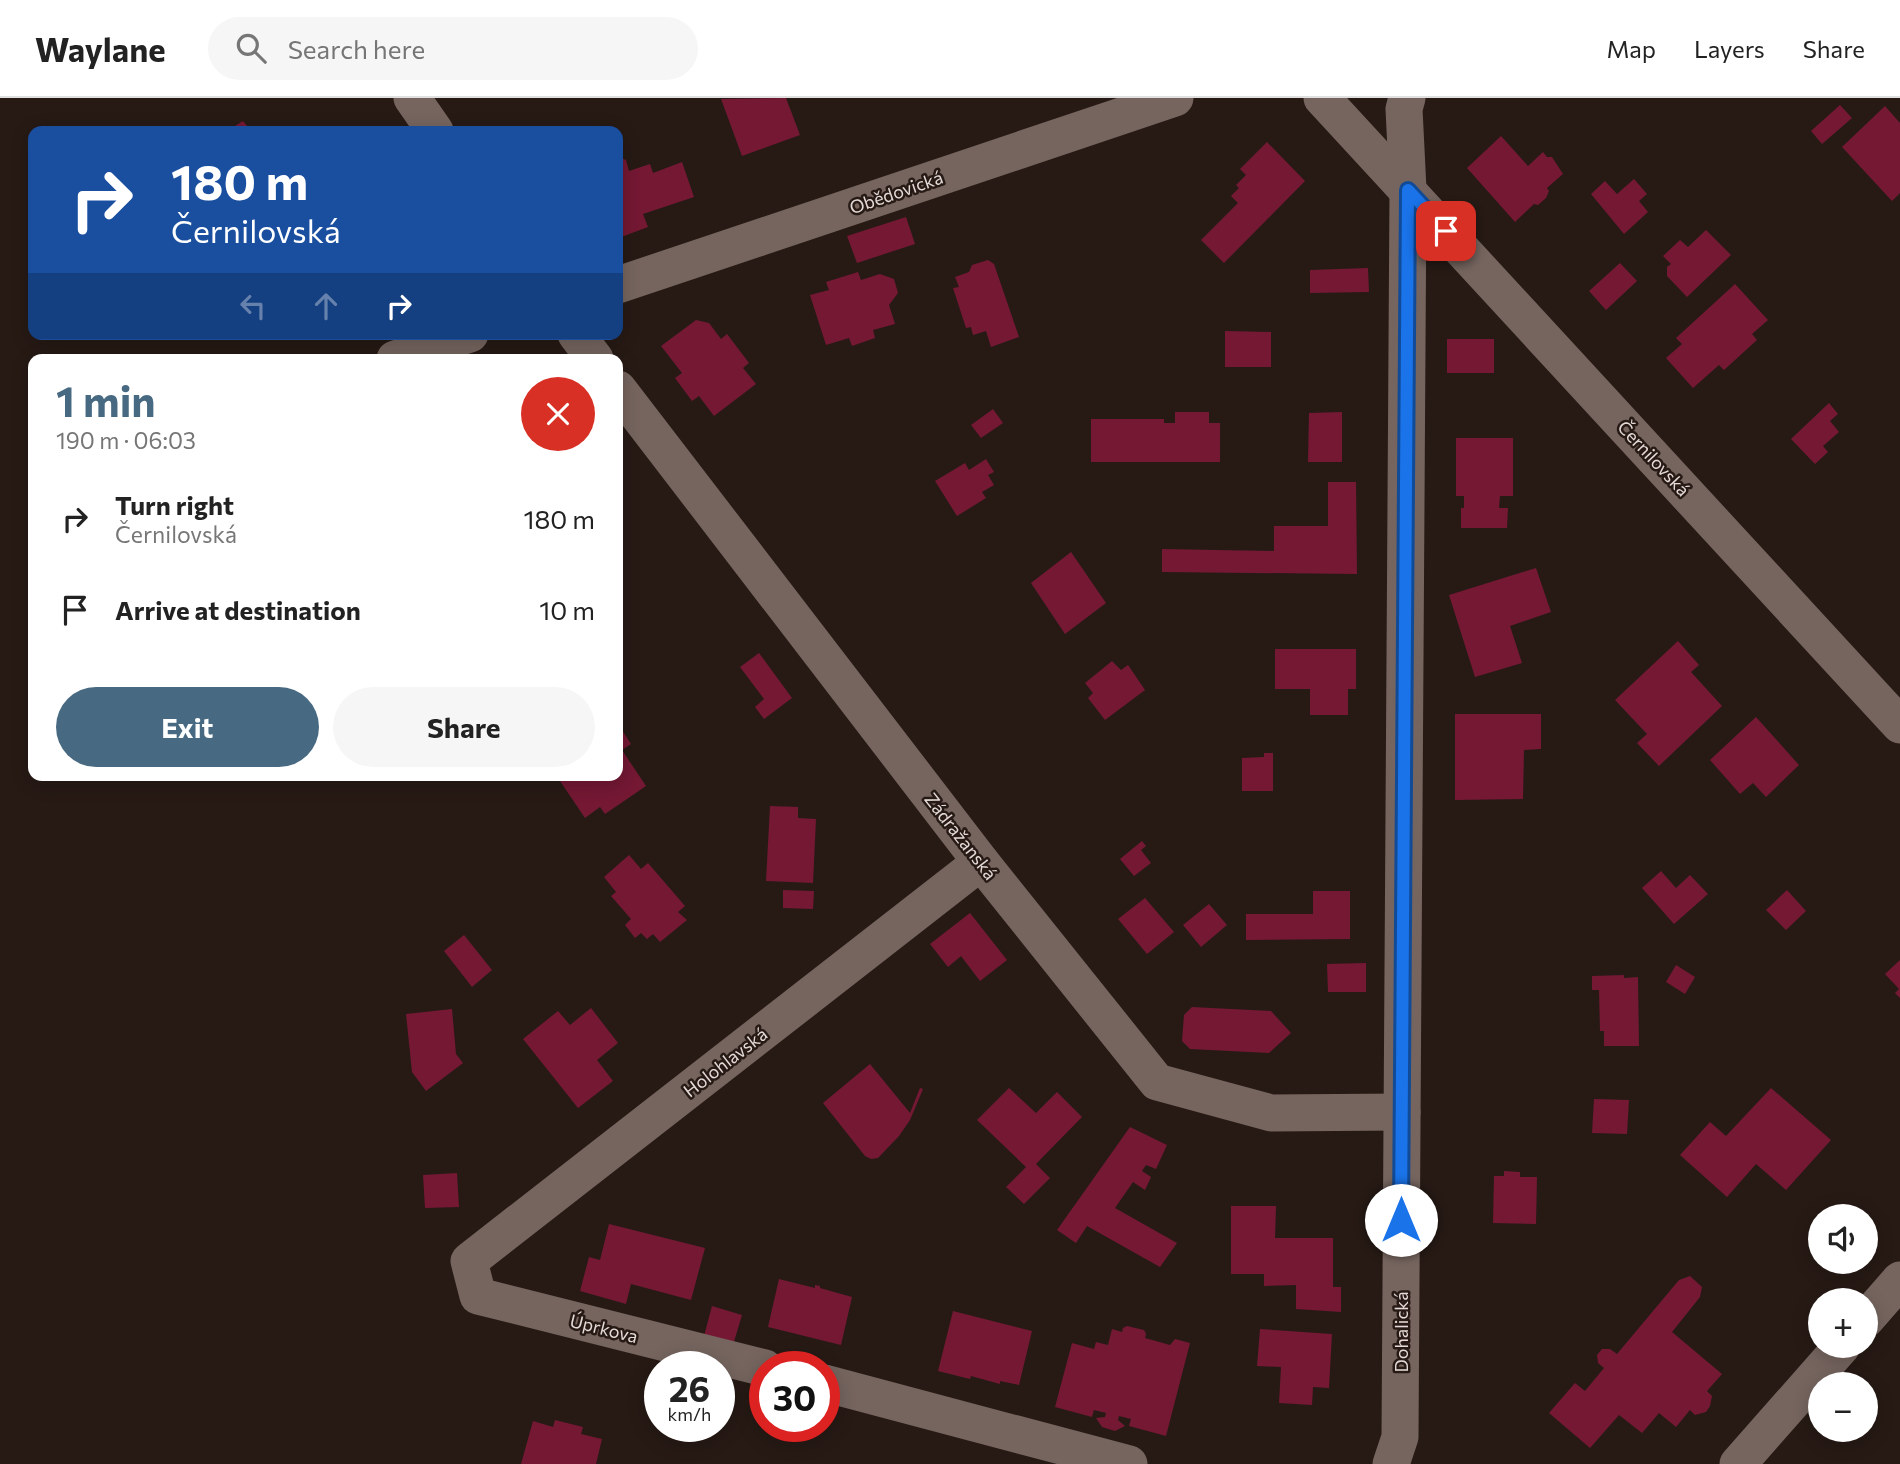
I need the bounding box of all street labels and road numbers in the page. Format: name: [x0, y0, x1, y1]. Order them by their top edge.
street label: Obědovická: [846, 166, 946, 218]
street label: Černilovská: [1613, 416, 1695, 500]
street label: Zádražanská: [920, 788, 1002, 884]
street label: Holohlavská: [679, 1023, 771, 1101]
street label: Dohalická: [1390, 1292, 1412, 1372]
street label: Úprkova: [568, 1309, 640, 1347]

